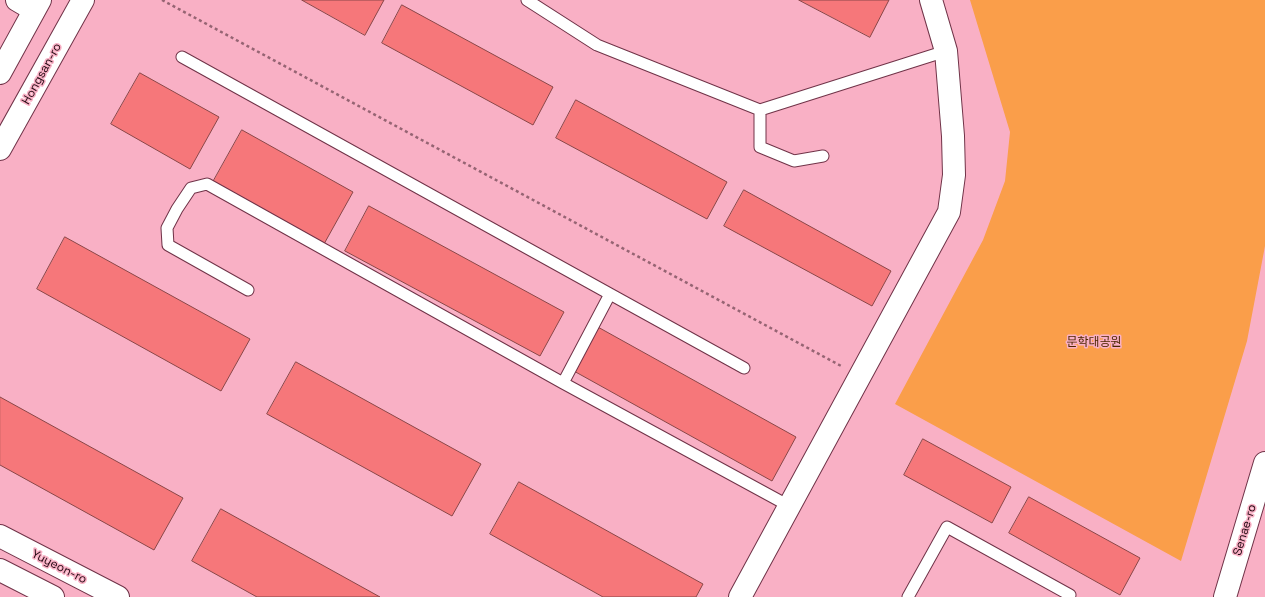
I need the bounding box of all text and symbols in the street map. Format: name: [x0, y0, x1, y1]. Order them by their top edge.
street label: Hongsan-ro: [19, 41, 65, 107]
park label: 문학대공원: [1066, 336, 1122, 350]
street label: Senae-ro: [1230, 503, 1260, 557]
street label: Yuyeon-ro: [29, 547, 89, 587]

